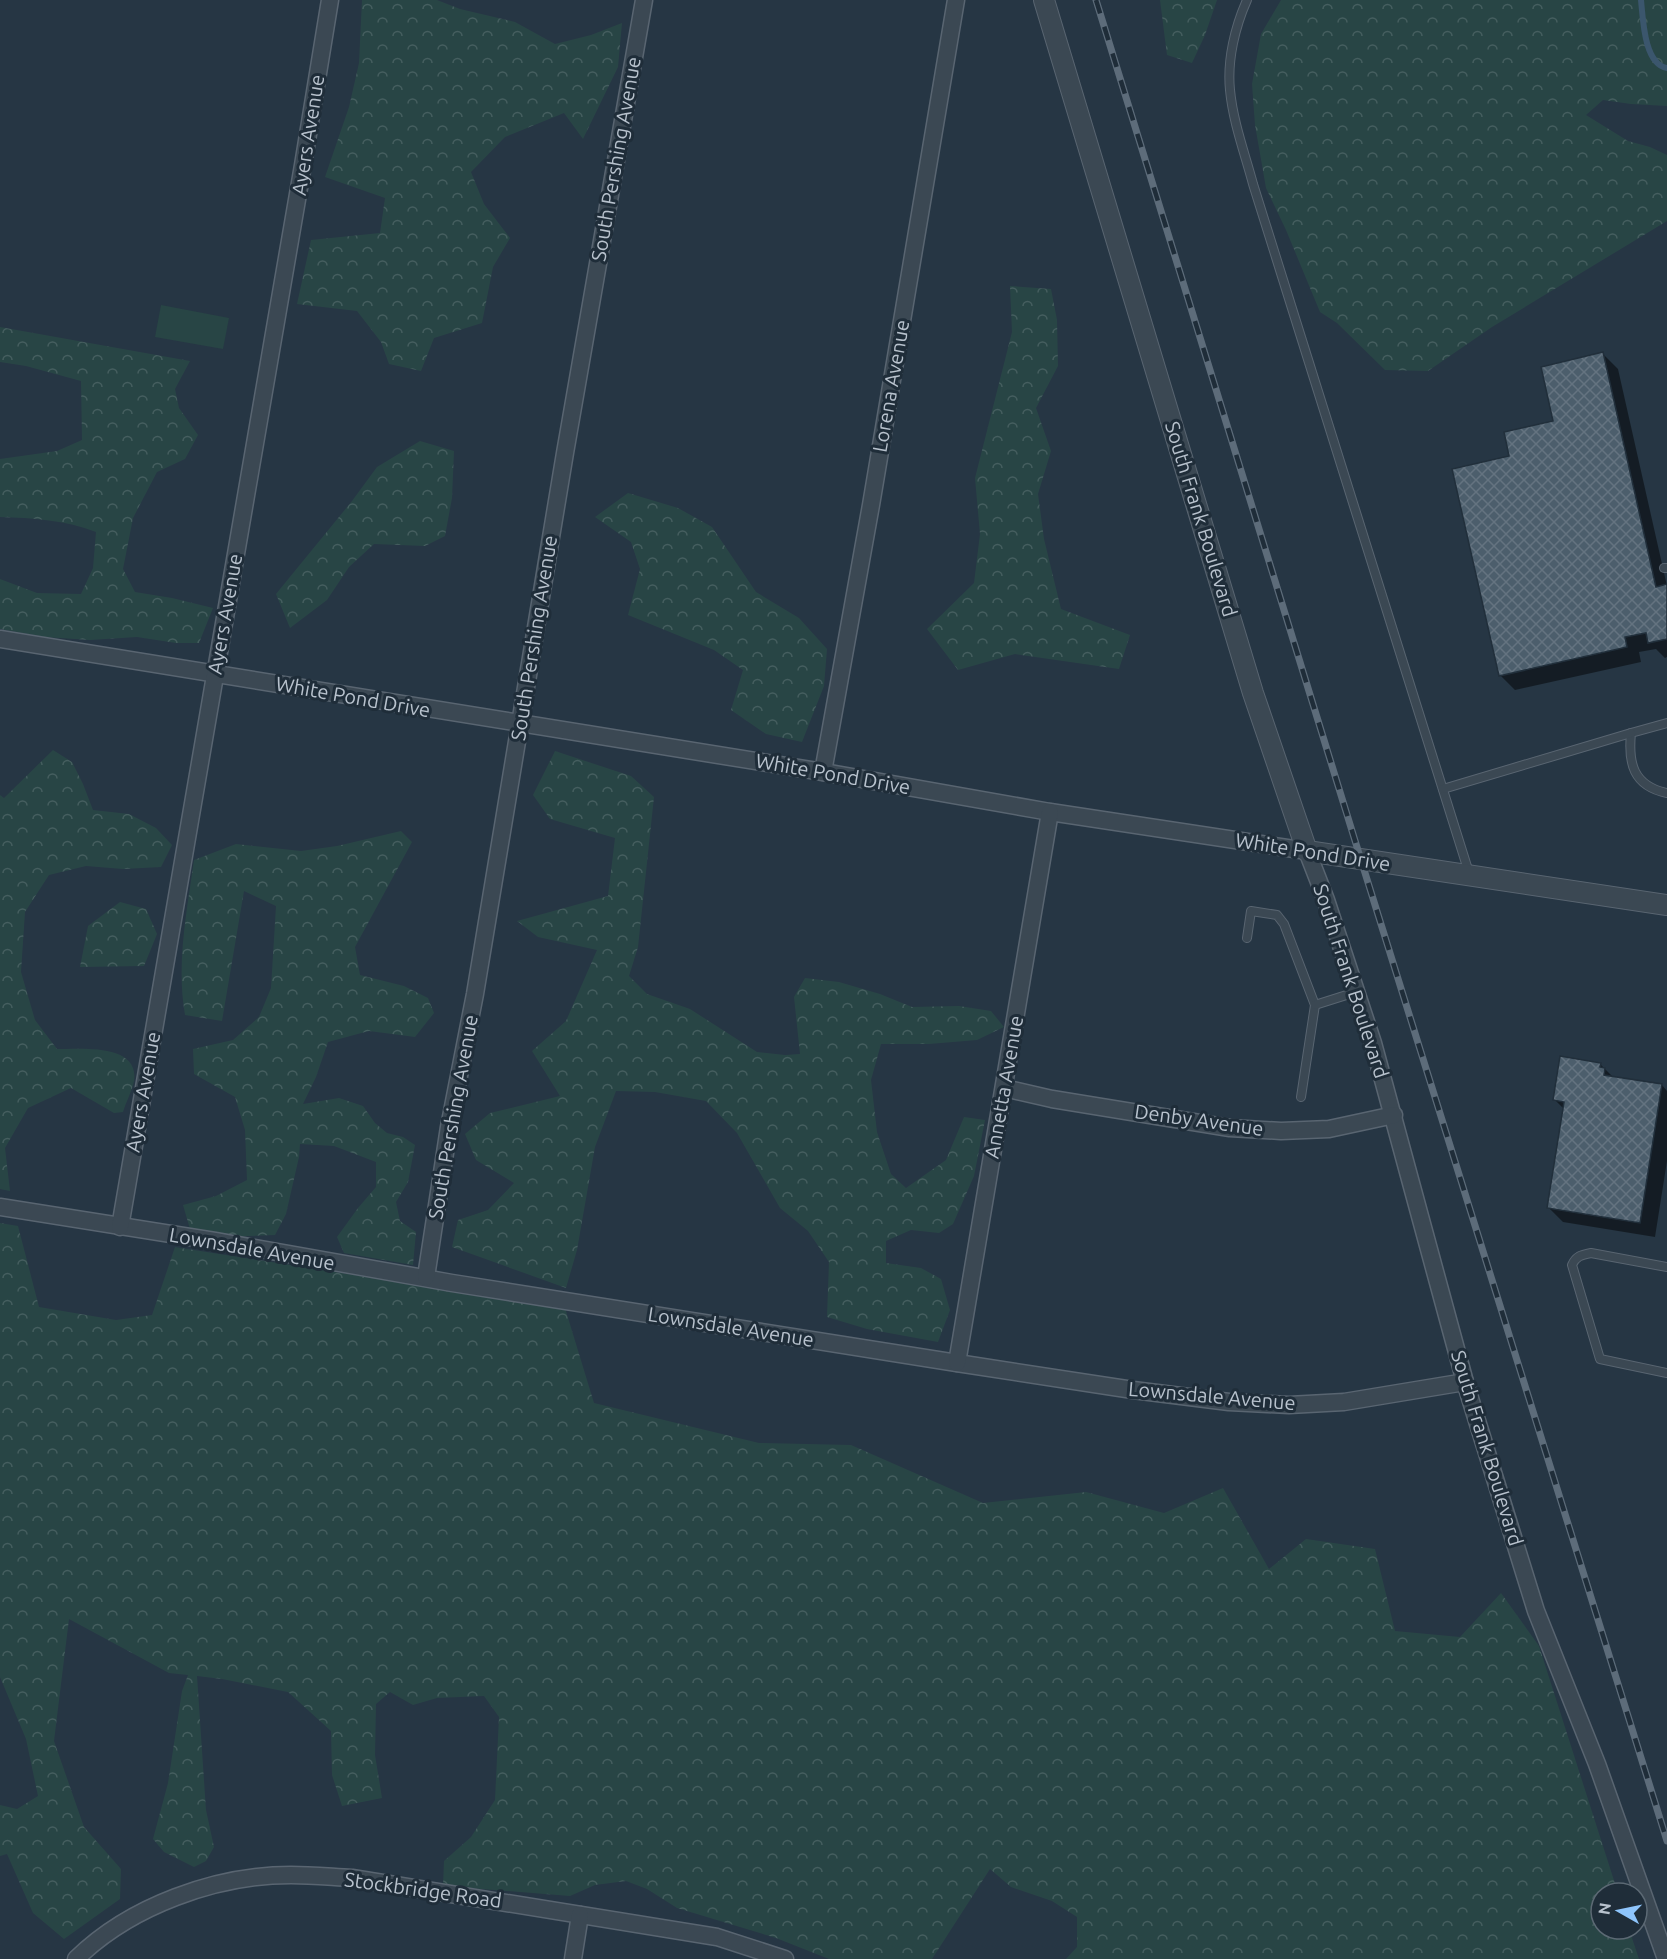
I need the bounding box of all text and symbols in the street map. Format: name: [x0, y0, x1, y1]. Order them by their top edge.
street label: South Pershing Avenue: [586, 55, 645, 263]
street label: Ayers Avenue: [287, 73, 328, 197]
street label: Lorena Avenue: [868, 318, 913, 454]
street label: South Frank Boulevard: [1161, 418, 1242, 619]
street label: South Pershing Avenue: [506, 534, 561, 742]
street label: Ayers Avenue: [203, 552, 246, 676]
street label: White Pond Drive: [274, 672, 432, 721]
street label: White Pond Drive: [754, 749, 912, 798]
street label: White Pond Drive: [1234, 828, 1392, 875]
street label: South Frank Boulevard: [1309, 881, 1394, 1081]
street label: South Pershing Avenue: [423, 1013, 482, 1221]
street label: Annetta Avenue: [980, 1014, 1027, 1160]
street label: Ayers Avenue: [121, 1030, 164, 1154]
street label: Denby Avenue: [1133, 1099, 1265, 1140]
street label: Lownsdale Avenue: [168, 1223, 337, 1274]
street label: Lownsdale Avenue: [646, 1302, 816, 1351]
street label: South Frank Boulevard: [1447, 1347, 1528, 1548]
street label: Lownsdale Avenue: [1128, 1377, 1297, 1414]
street label: Stockbridge Road: [343, 1867, 503, 1912]
north arrow: [1589, 1881, 1649, 1941]
text: N: [1594, 1901, 1614, 1916]

